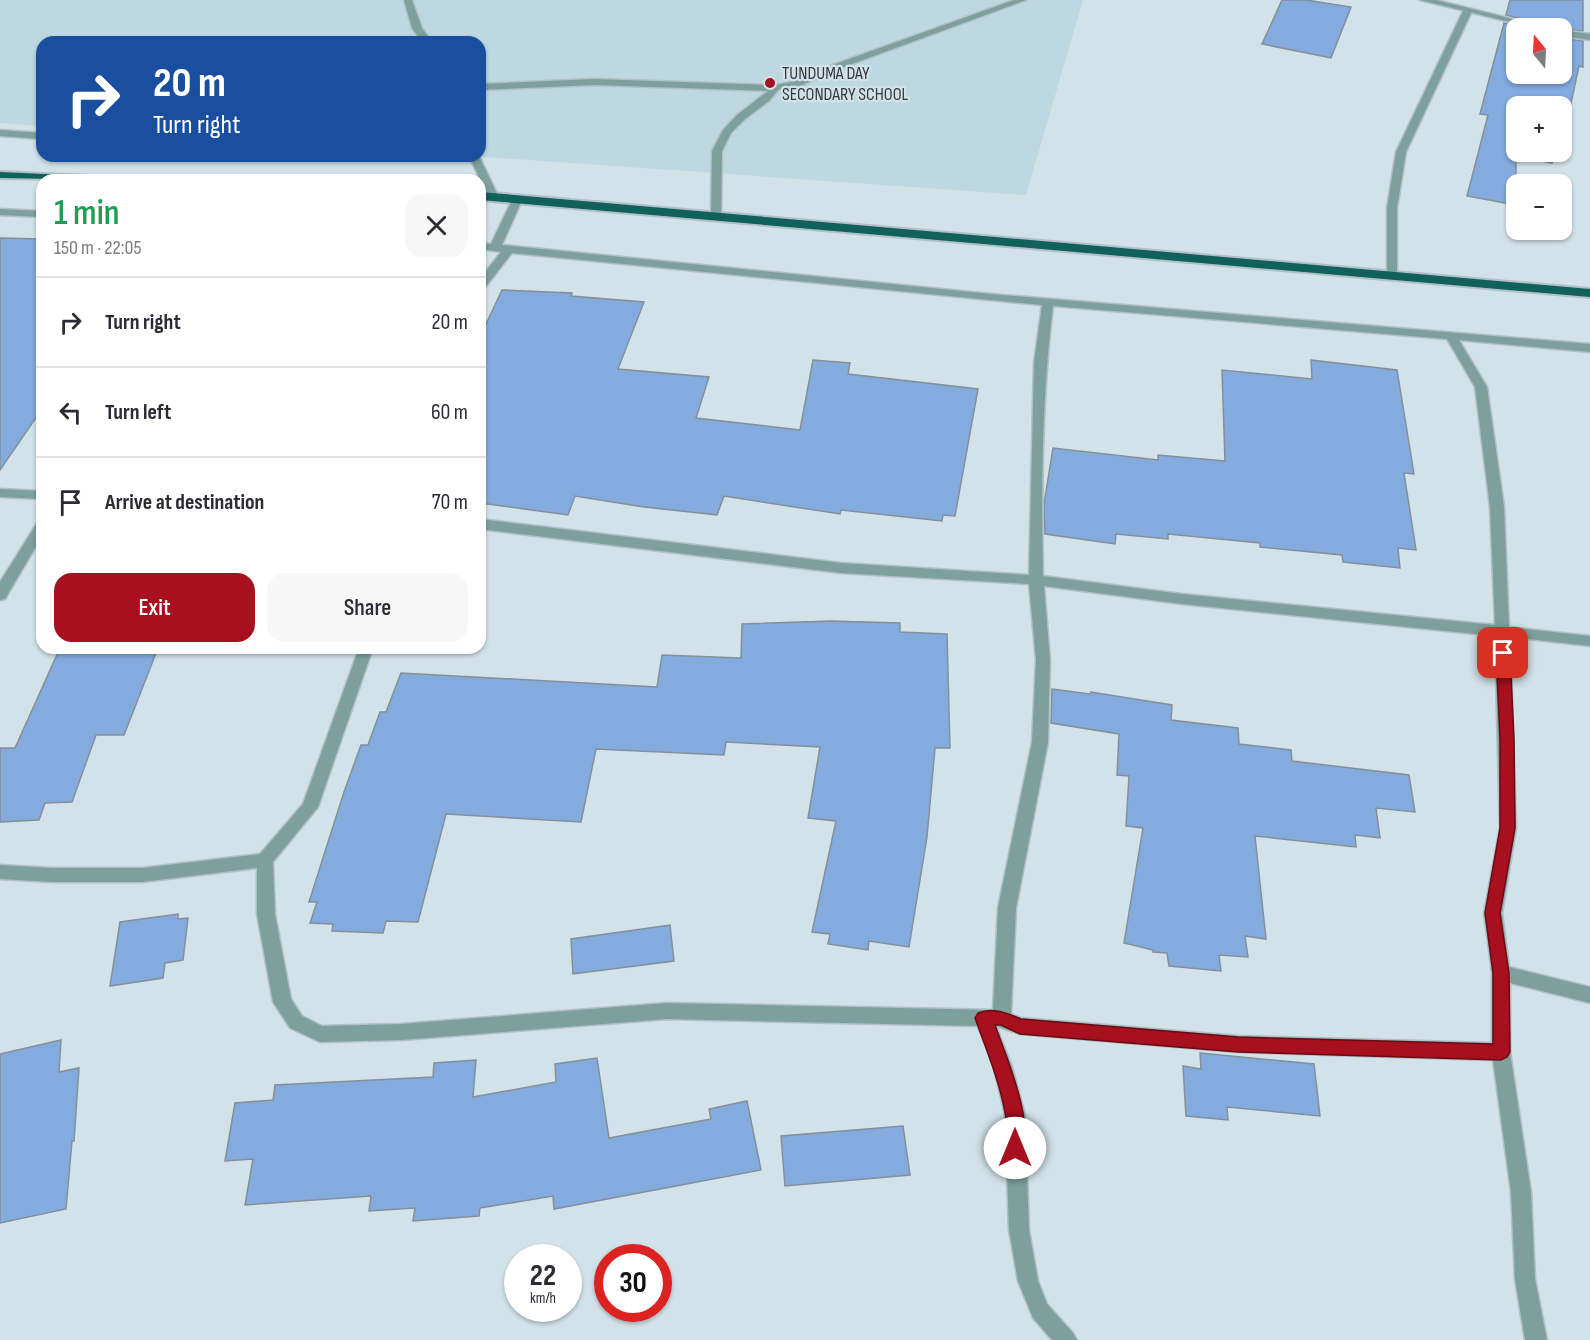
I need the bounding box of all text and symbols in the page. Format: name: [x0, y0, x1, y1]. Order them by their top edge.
north arrow: [1506, 18, 1572, 84]
map controls: [1506, 18, 1572, 240]
text: 20 m: [153, 58, 226, 109]
icon: right: [54, 60, 132, 138]
place label: TUNDUMA DAY SECONDARY SCHOOL: [782, 63, 909, 105]
marker: TUNDUMA DAY SECONDARY SCHOOL: [763, 76, 777, 90]
button: +: [1506, 96, 1572, 162]
text: Turn right: [153, 109, 240, 141]
button: −: [1506, 174, 1572, 240]
text: 1 min: [54, 192, 119, 235]
button: close: [405, 194, 468, 257]
text: 150 m · 22:05: [54, 236, 142, 260]
icon: right: [54, 306, 87, 339]
text: Turn right: [105, 309, 181, 336]
text: 20 m: [432, 309, 468, 336]
icon: left: [54, 396, 87, 429]
text: Turn left: [105, 399, 171, 426]
text: 60 m: [431, 399, 468, 426]
icon: arrive: [54, 486, 87, 519]
text: Arrive at destination: [105, 489, 264, 516]
text: 70 m: [432, 489, 468, 516]
button: Exit: [54, 573, 255, 642]
button: Share: [267, 573, 468, 642]
pin: [1477, 627, 1528, 678]
icon: arrive: [1486, 636, 1519, 669]
position arrow: [983, 1116, 1047, 1180]
speed limit sign: 30: [594, 1244, 672, 1322]
text: 22: [530, 1258, 556, 1294]
text: km/h: [530, 1289, 556, 1308]

